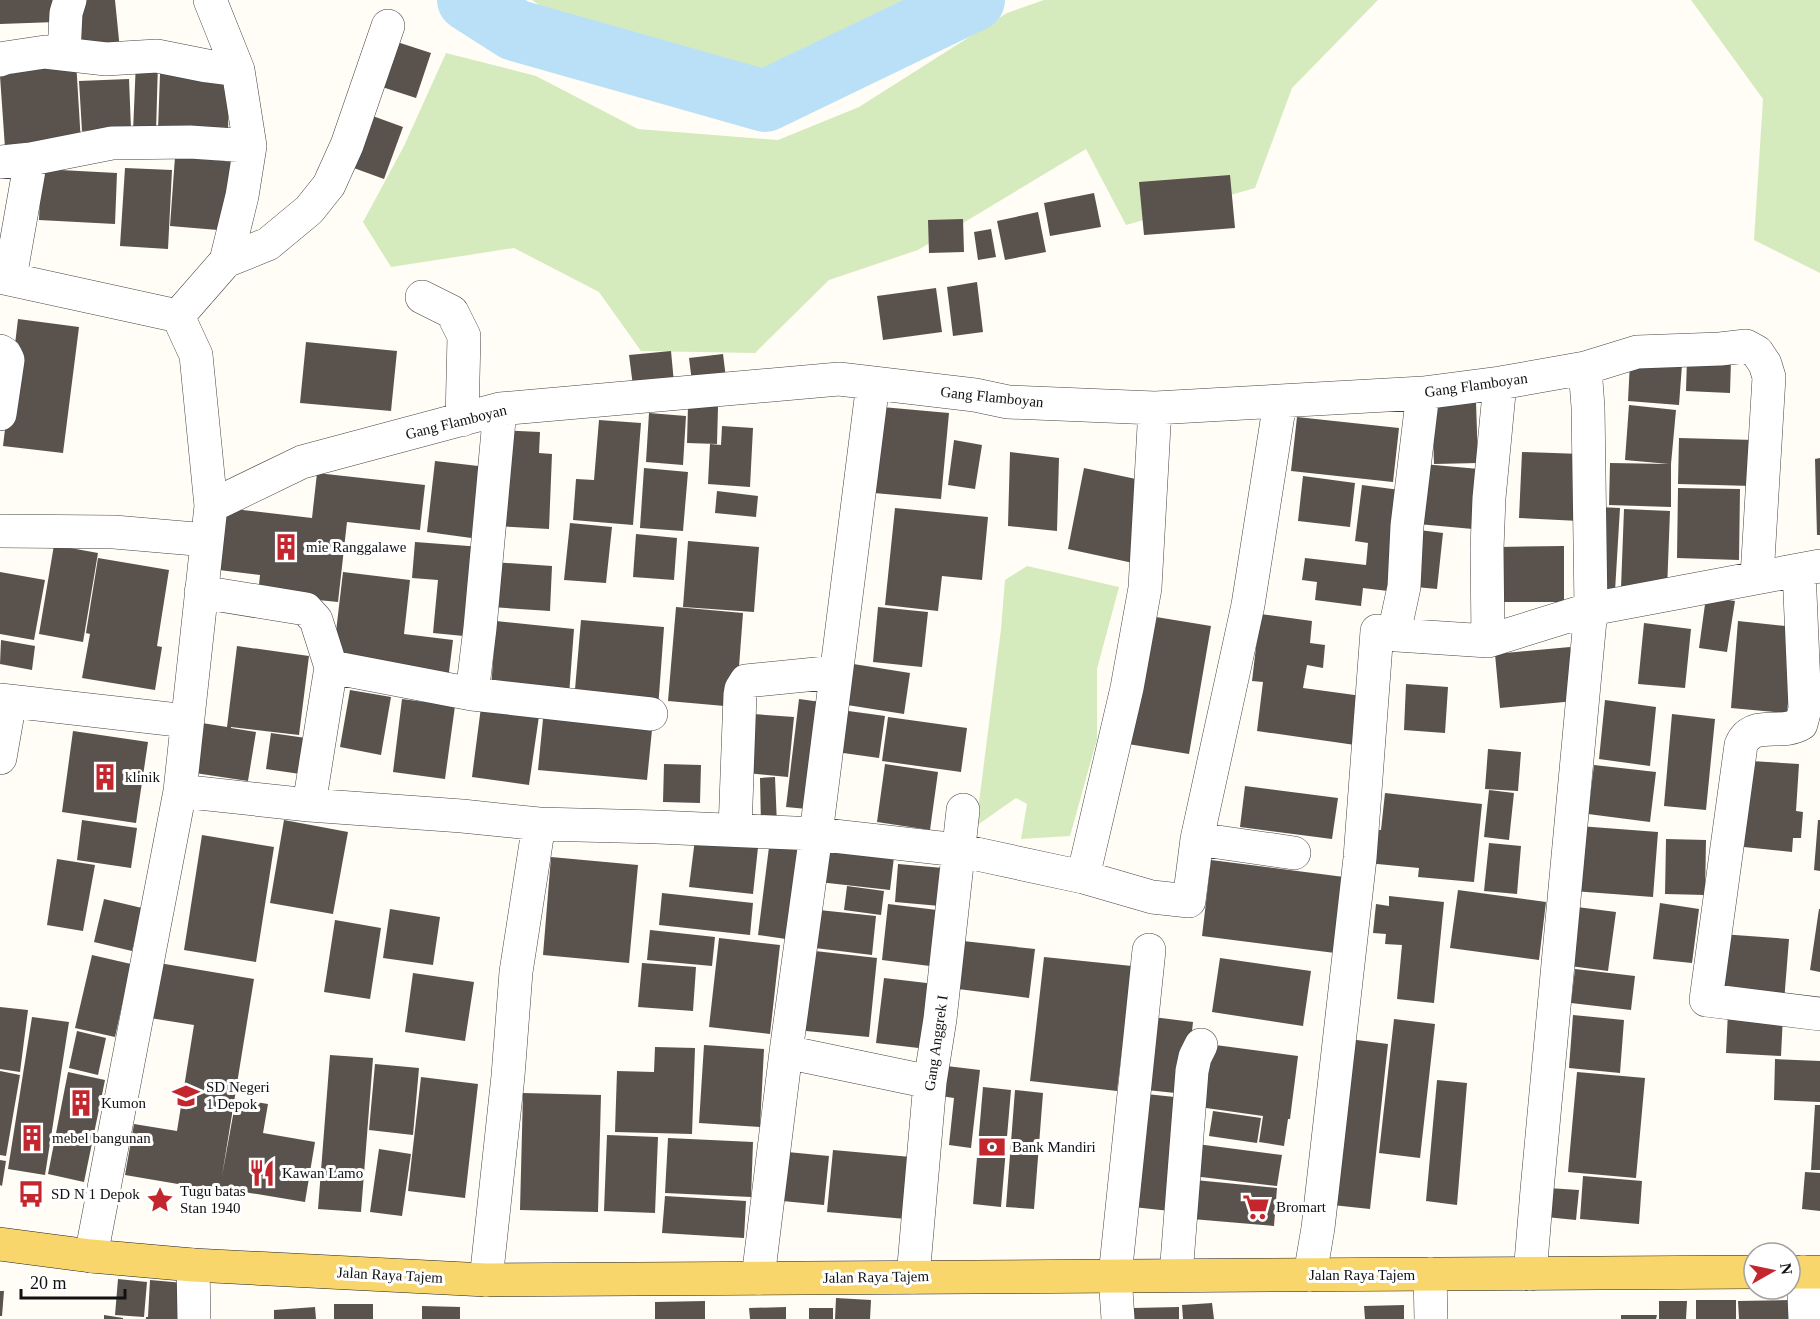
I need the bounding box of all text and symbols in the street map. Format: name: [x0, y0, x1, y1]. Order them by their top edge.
street label: Gang Flamboyan: [1424, 370, 1529, 400]
street label: Gang Flamboyan: [940, 384, 1045, 410]
street label: Gang Flamboyan: [404, 402, 509, 442]
building icon: mie Ranggalawe: [271, 532, 301, 562]
place label: mie Ranggalawe: [306, 539, 407, 555]
building icon: klinik: [90, 762, 120, 792]
place label: klinik: [125, 769, 161, 785]
street label: Gang Anggrek I: [921, 994, 951, 1092]
place label: SD Negeri 1 Depok: [206, 1079, 270, 1112]
school or university icon: SD Negeri 1 Depok: [171, 1081, 201, 1111]
building icon: Kumon: [66, 1088, 96, 1118]
place label: Kumon: [101, 1095, 147, 1111]
building icon: mebel bangunan: [17, 1123, 47, 1153]
place label: mebel bangunan: [52, 1130, 151, 1146]
bank icon: Bank Mandiri: [977, 1132, 1007, 1162]
place label: Bank Mandiri: [1012, 1139, 1096, 1155]
restaurant icon: Kawan Lamo: [247, 1158, 277, 1188]
place label: Kawan Lamo: [282, 1165, 363, 1181]
bus stop icon: SD N 1 Depok: [16, 1179, 46, 1209]
place label: Tugu batas Stan 1940: [180, 1183, 246, 1216]
place icon: Tugu batas Stan 1940: [145, 1185, 175, 1215]
place label: SD N 1 Depok: [51, 1186, 140, 1202]
supermarket icon: Bromart: [1241, 1192, 1271, 1222]
place label: Bromart: [1276, 1199, 1327, 1215]
north arrow: [1742, 1241, 1802, 1301]
scale bar: [21, 1262, 124, 1300]
text: N: [1777, 1262, 1796, 1276]
street label: Jalan Raya Tajem: [337, 1264, 444, 1286]
street label: Jalan Raya Tajem: [1309, 1267, 1415, 1283]
street label: Jalan Raya Tajem: [823, 1268, 930, 1286]
text: 20 m: [30, 1273, 67, 1293]

